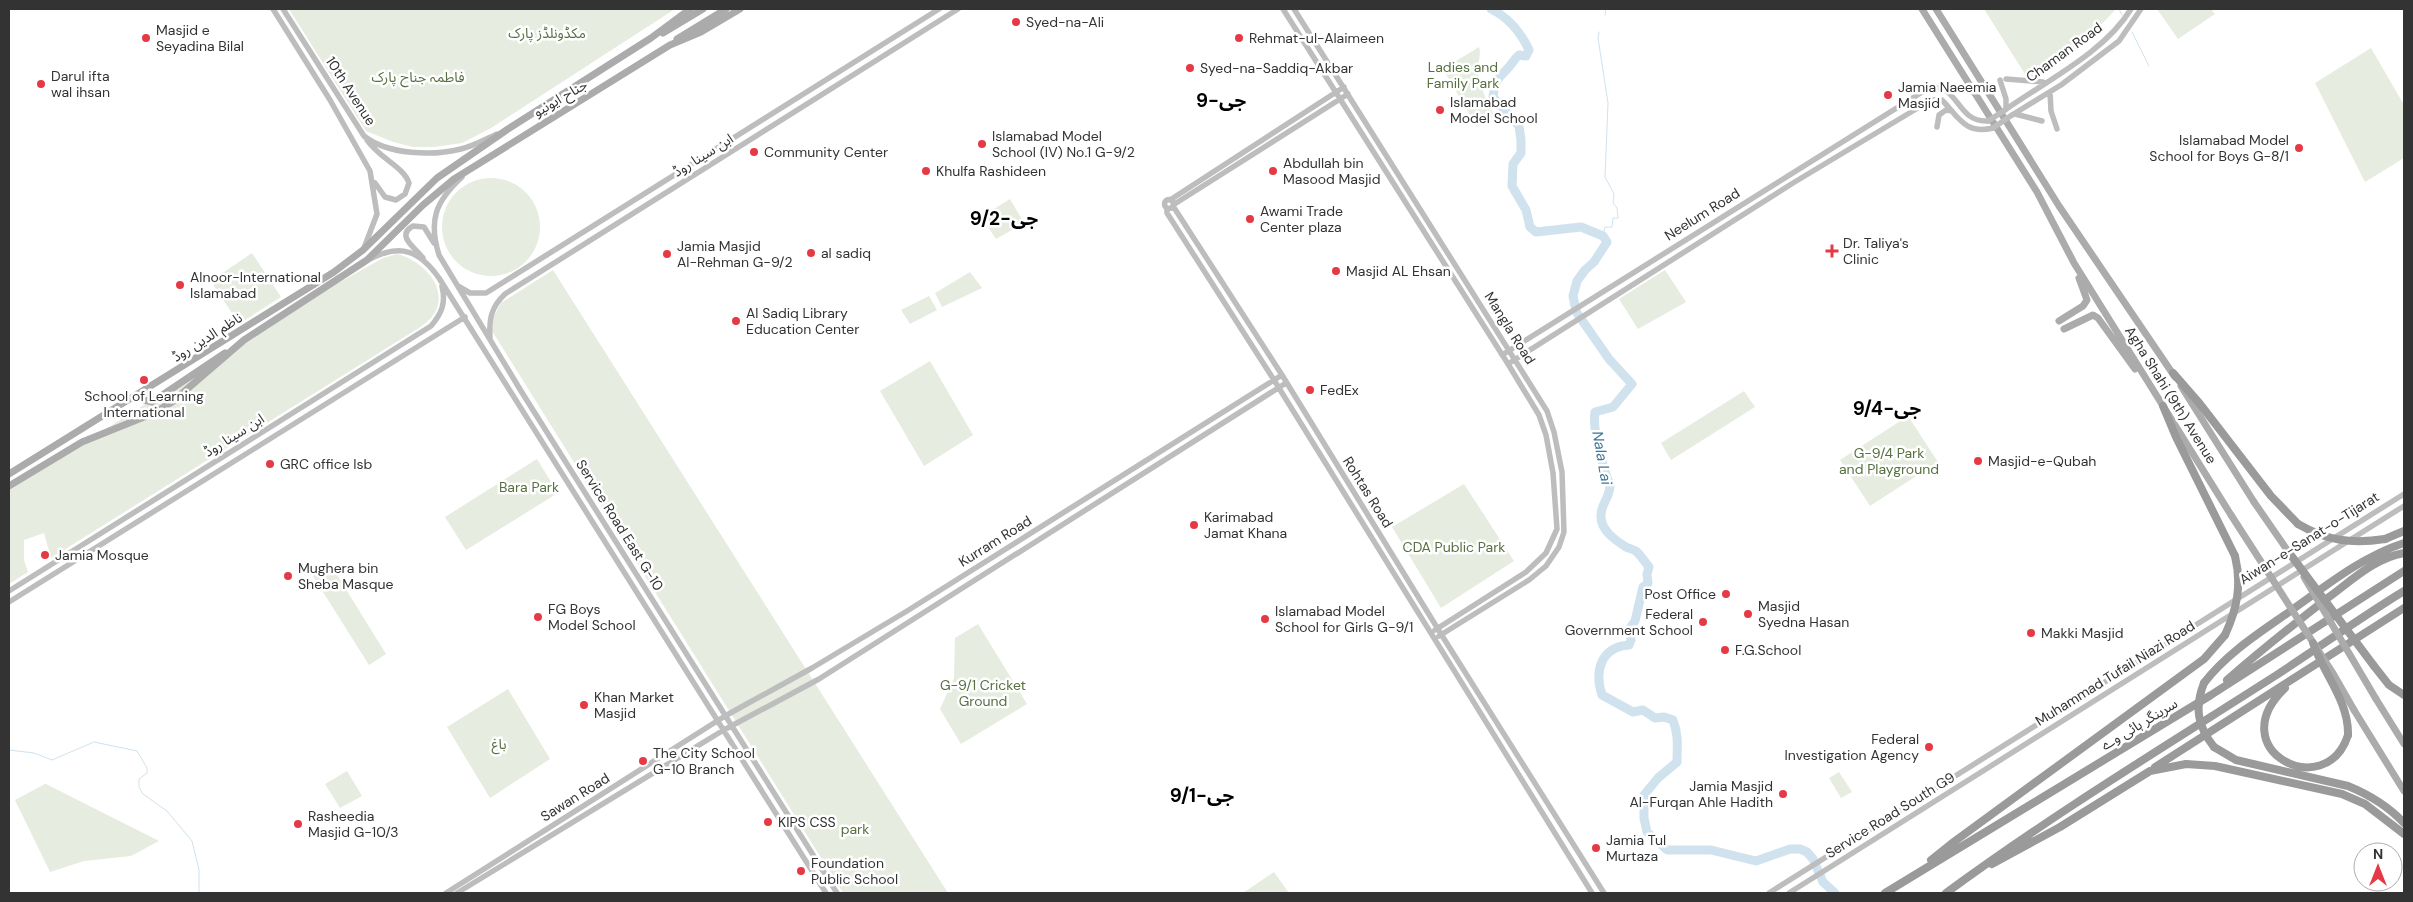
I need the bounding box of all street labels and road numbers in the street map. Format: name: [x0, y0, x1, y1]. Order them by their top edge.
street label: Chaman Road: [2022, 18, 2106, 86]
street label: 10th Avenue: [322, 53, 380, 129]
street label: جناح ایونیو: [530, 75, 591, 122]
street label: ابن سینا روڈ: [669, 129, 737, 181]
street label: Neelum Road: [1661, 184, 1743, 244]
street label: Mangla Road: [1481, 288, 1539, 368]
street label: ناظم الدین روڈ: [169, 308, 247, 367]
street label: Agha Shahi (9th) Avenue: [2121, 323, 2221, 467]
street label: ابن سینا روڈ: [200, 409, 268, 461]
street label: Rohtas Road: [1339, 453, 1397, 531]
street label: Service Road East G-10: [572, 456, 668, 594]
street label: Aiwan-e-Sanat-o-Tijarat: [2236, 488, 2382, 588]
street label: Kurram Road: [955, 511, 1035, 571]
street label: Muhammad Tufail Niazi Road: [2032, 616, 2198, 730]
street label: سرینگر ہائی وے: [2097, 694, 2181, 754]
street label: Service Road South G9: [1822, 768, 1958, 862]
street label: Sawan Road: [537, 769, 613, 825]

